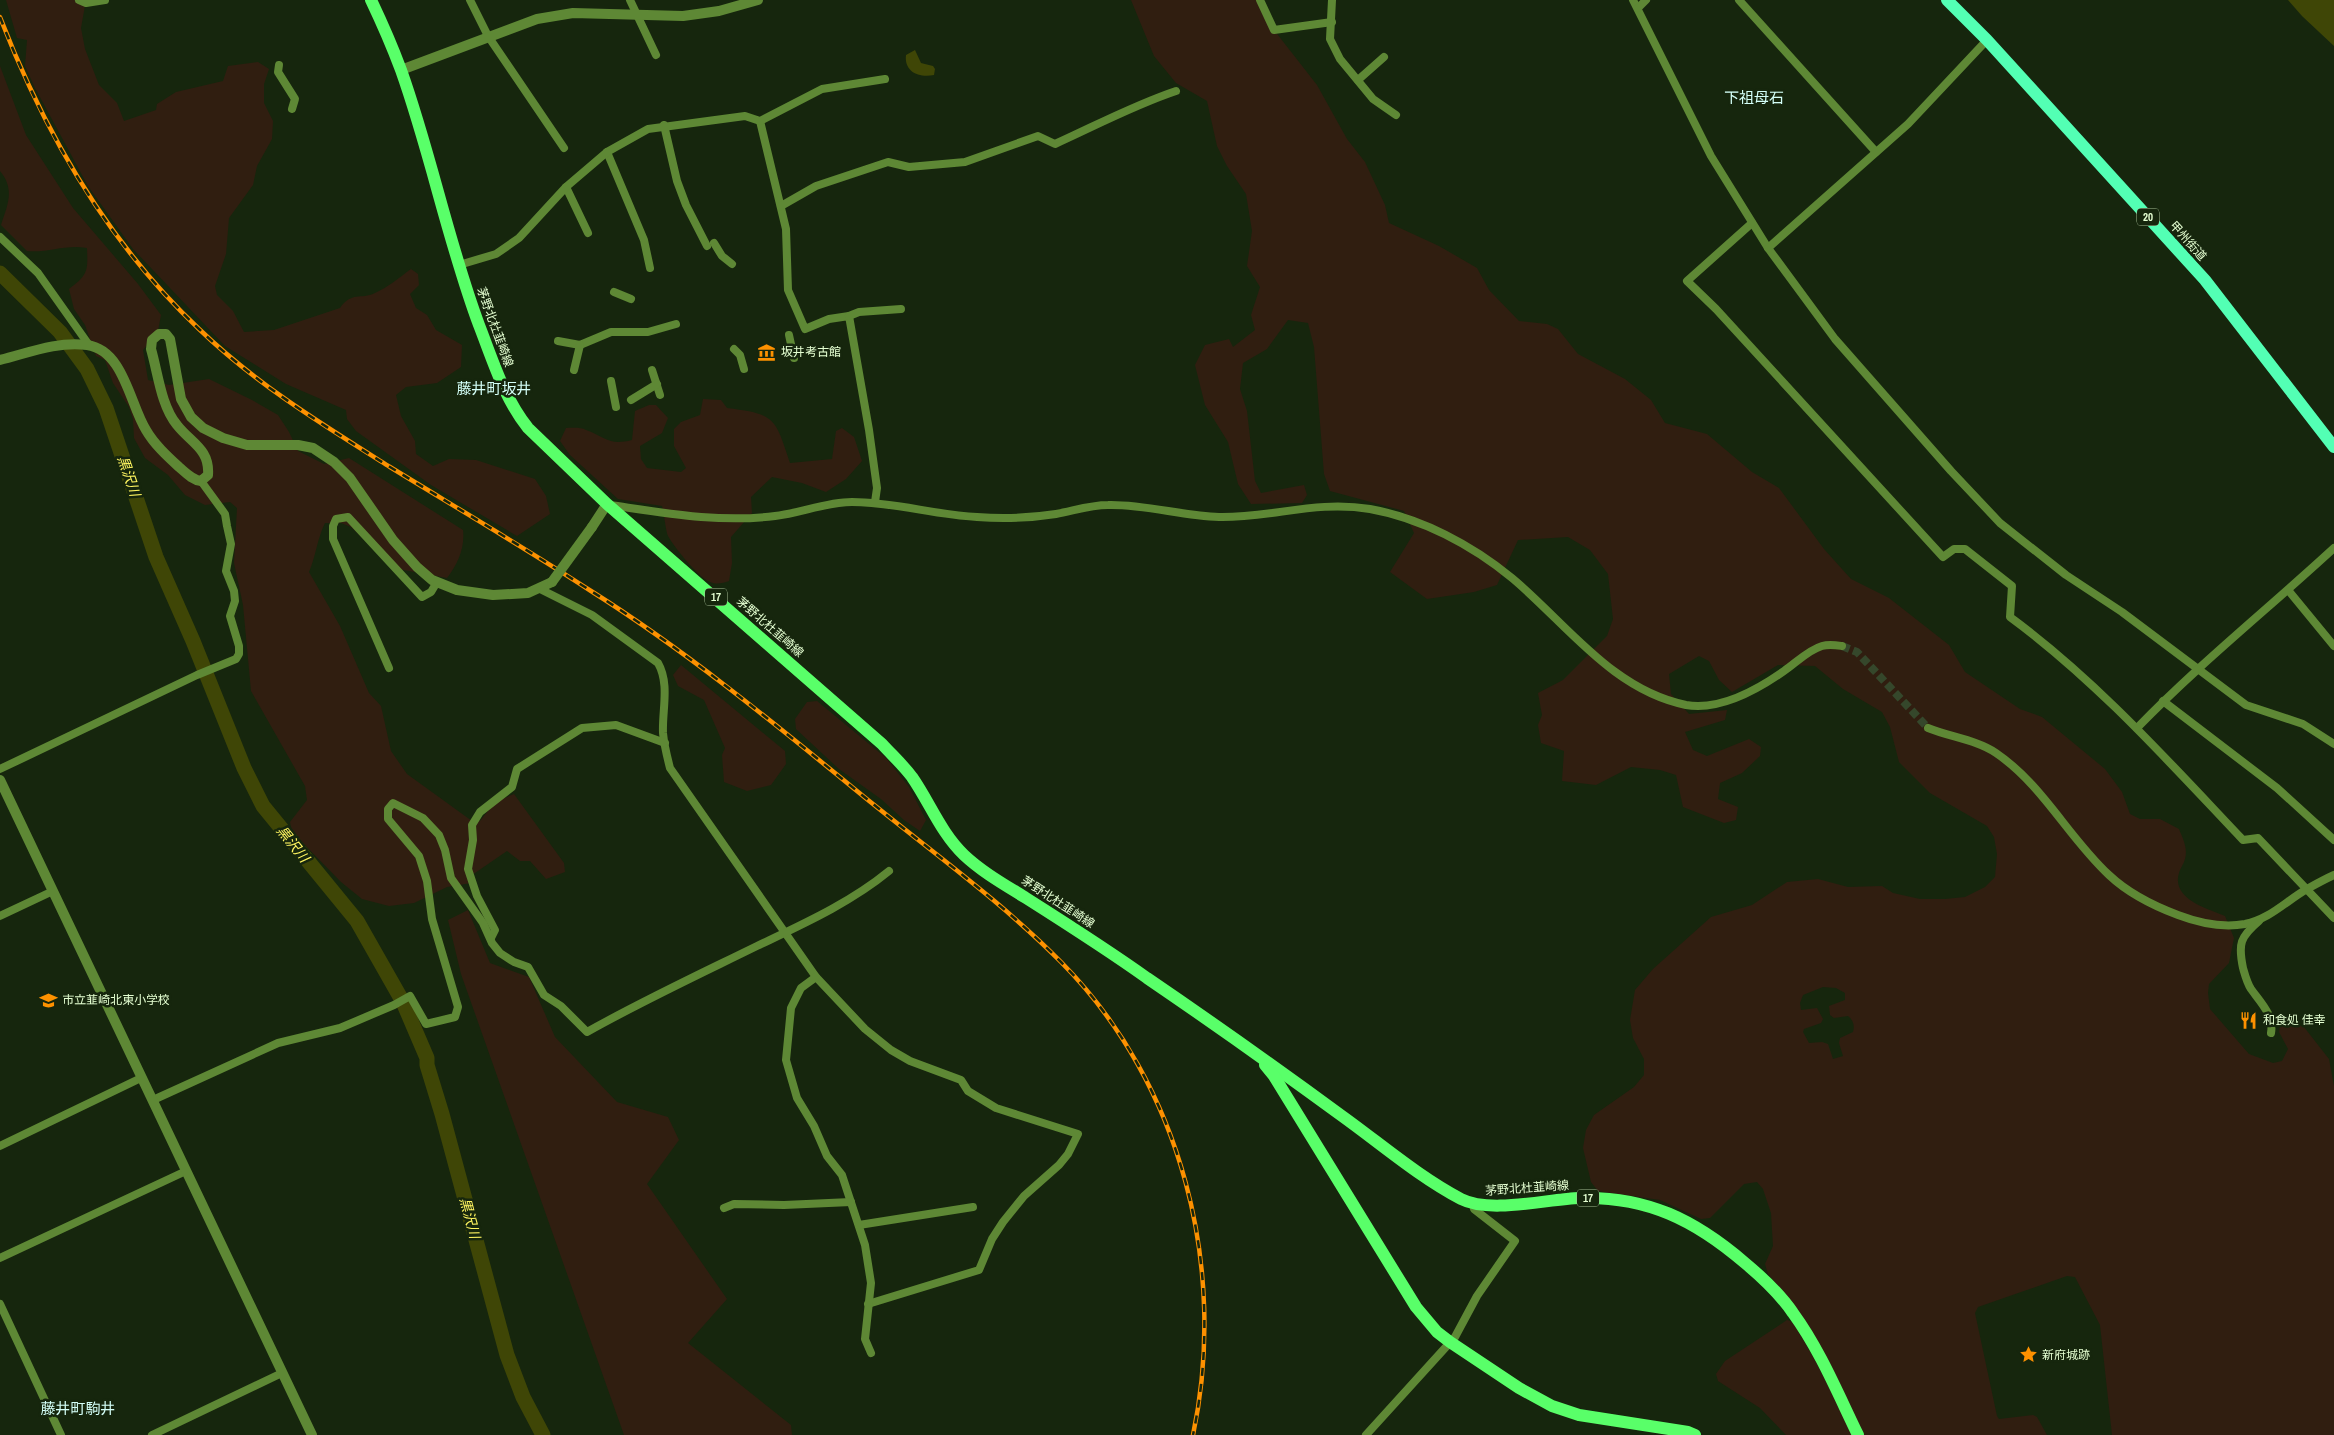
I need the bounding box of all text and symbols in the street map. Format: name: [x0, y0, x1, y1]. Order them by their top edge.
district label: 下祖母石: [1724, 87, 1784, 108]
road number: 20: [2137, 208, 2159, 226]
street label: 甲州街道: [2166, 218, 2210, 264]
street label: 茅野北杜韮崎線: [473, 285, 517, 369]
museum icon: 坂井考古館: [757, 342, 777, 362]
place label: 坂井考古館: [781, 344, 841, 360]
district label: 藤井町坂井: [456, 378, 532, 399]
water label: 黒沢川: [114, 453, 145, 501]
road number: 17: [705, 588, 727, 606]
street label: 茅野北杜韮崎線: [733, 593, 807, 661]
water label: 黒沢川: [273, 822, 314, 868]
street label: 茅野北杜韮崎線: [1018, 872, 1098, 932]
school or university icon: 市立韮崎北東小学校: [38, 990, 58, 1010]
place label: 市立韮崎北東小学校: [62, 992, 170, 1008]
restaurant icon: 和食処 佳幸: [2239, 1010, 2259, 1030]
place label: 和食処 佳幸: [2263, 1012, 2326, 1028]
street label: 茅野北杜韮崎線: [1485, 1177, 1569, 1199]
road number: 17: [1577, 1190, 1599, 1206]
water label: 黒沢川: [456, 1195, 485, 1243]
place icon: 新府城跡: [2018, 1345, 2038, 1365]
place label: 新府城跡: [2042, 1347, 2090, 1363]
district label: 藤井町駒井: [40, 1398, 116, 1419]

